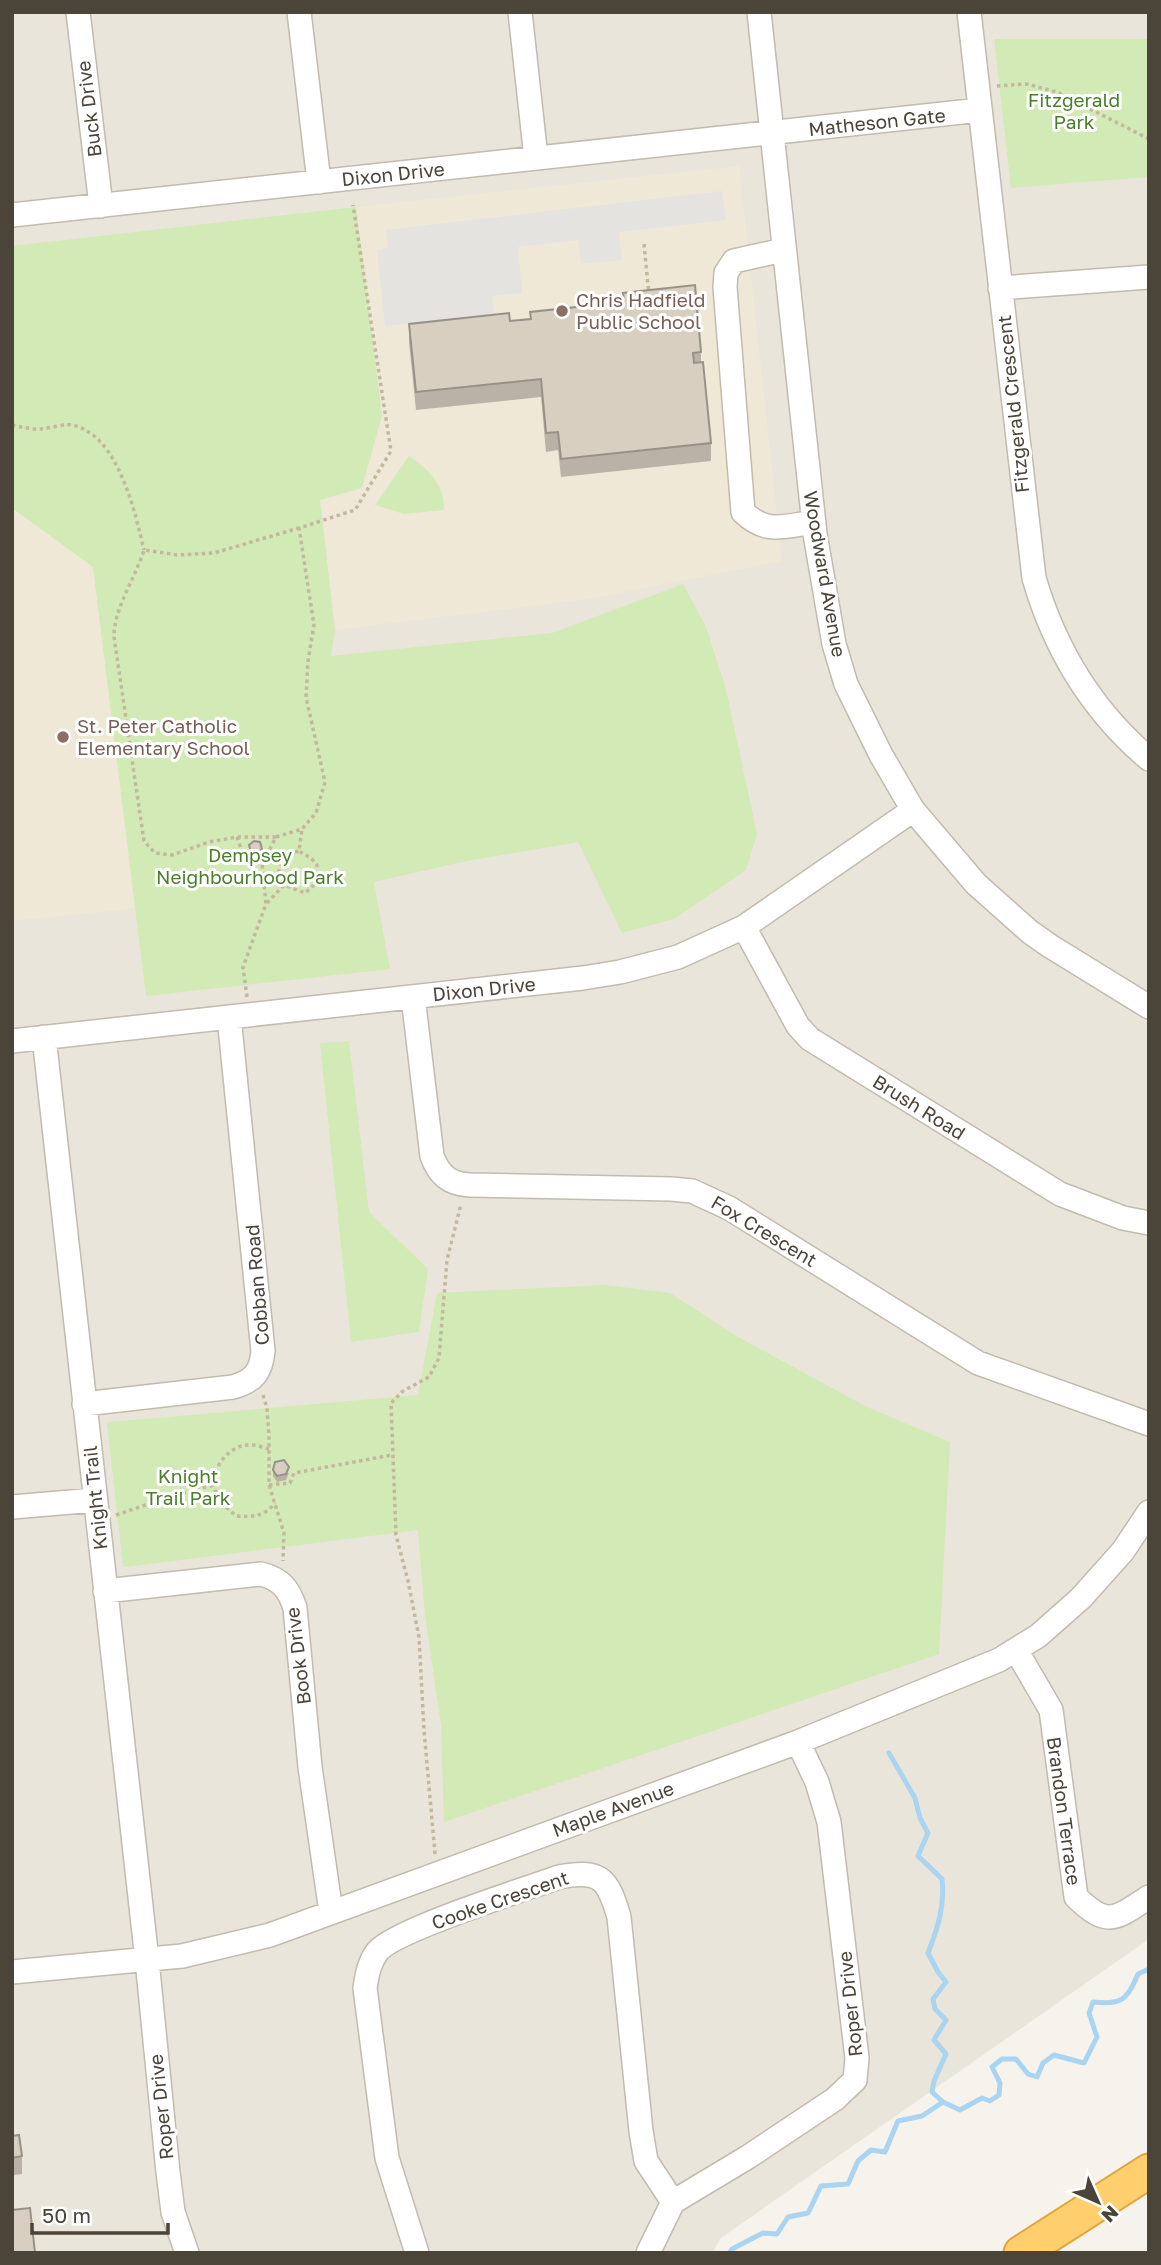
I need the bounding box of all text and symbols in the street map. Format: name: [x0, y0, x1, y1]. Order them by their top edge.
street label: Buck Drive: [71, 59, 106, 159]
park label: Fitzgerald Park: [1028, 88, 1120, 133]
street label: Matheson Gate: [807, 103, 947, 140]
street label: Dixon Drive: [340, 157, 446, 190]
place label: Chris Hadfield Public School: [576, 288, 705, 333]
marker: Chris Hadfield Public School: [554, 303, 570, 319]
street label: Fitzgerald Crescent: [992, 314, 1033, 494]
street label: Woodward Avenue: [800, 489, 851, 659]
place label: St. Peter Catholic Elementary School: [77, 714, 250, 759]
marker: St. Peter Catholic Elementary School: [55, 729, 71, 745]
park label: Dempsey Neighbourhood Park: [156, 843, 344, 888]
street label: Dixon Drive: [431, 972, 537, 1005]
street label: Brush Road: [869, 1069, 970, 1144]
street label: Fox Crescent: [707, 1190, 821, 1271]
street label: Cobban Road: [240, 1224, 273, 1347]
street label: Knight Trail: [78, 1445, 111, 1551]
park label: Knight Trail Park: [145, 1464, 231, 1509]
street label: Book Drive: [280, 1606, 315, 1706]
street label: Brandon Terrace: [1043, 1735, 1086, 1887]
street label: Maple Avenue: [549, 1776, 677, 1841]
street label: Cooke Crescent: [428, 1865, 571, 1934]
street label: Roper Drive: [833, 1950, 866, 2058]
street label: Roper Drive: [144, 2053, 177, 2161]
north arrow: [1063, 2167, 1133, 2237]
scale bar: [32, 2192, 168, 2236]
text: N: [1097, 2201, 1124, 2228]
text: 50 m: [42, 2202, 91, 2228]

